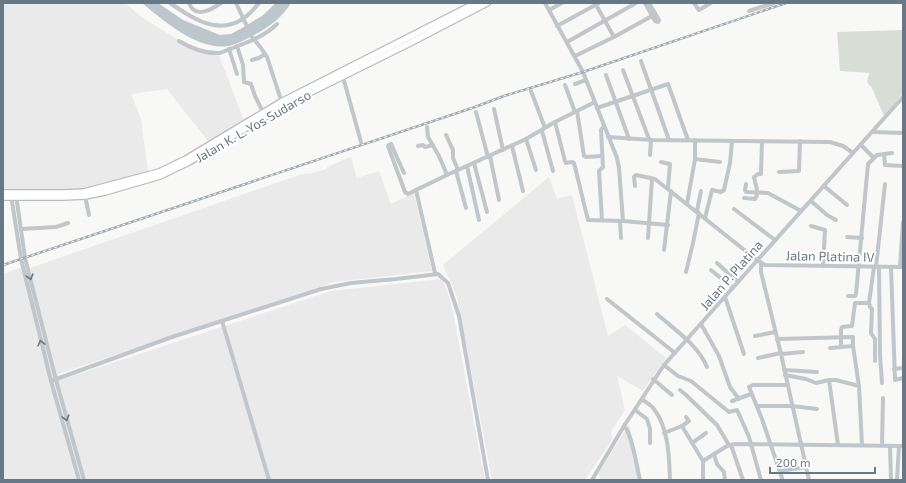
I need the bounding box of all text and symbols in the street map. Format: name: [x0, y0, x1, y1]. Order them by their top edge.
street label: Jalan K. L. Yos Sudarso: [192, 86, 314, 166]
street label: Jalan P. Platina: [696, 237, 766, 313]
street label: Jalan Platina IV: [785, 247, 875, 265]
one-way arrow: [26, 274, 34, 280]
one-way arrow: [38, 340, 46, 347]
one-way arrow: [61, 414, 70, 421]
scale bar: [770, 449, 875, 475]
text: 200 m: [776, 455, 810, 469]

